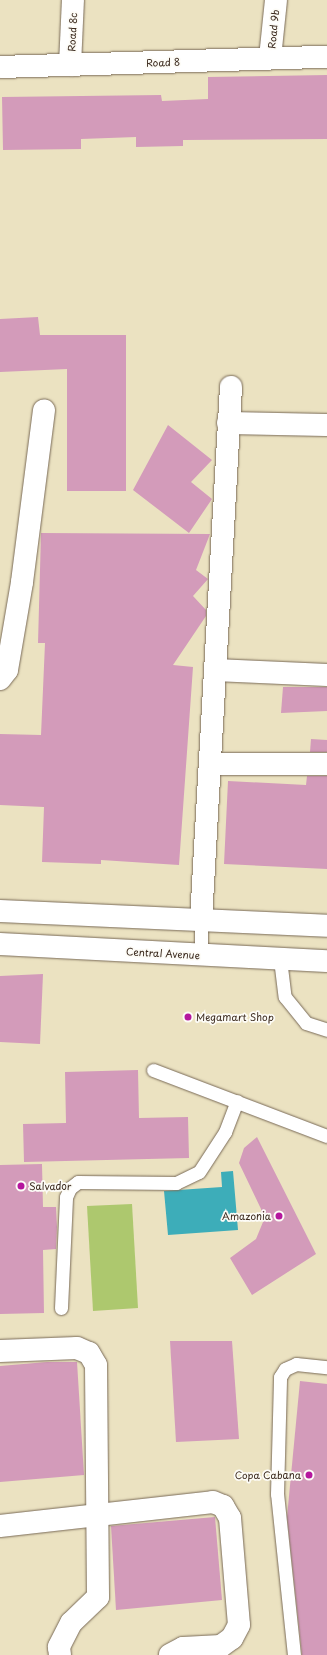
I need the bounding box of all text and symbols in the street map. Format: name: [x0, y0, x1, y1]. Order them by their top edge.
street label: Road 9b: [265, 9, 281, 49]
street label: Road 8c: [65, 12, 79, 52]
street label: Road 8: [146, 55, 180, 69]
street label: Central Avenue: [126, 945, 200, 961]
place label: Megamart Shop: [196, 1011, 273, 1023]
marker: Megamart Shop: [183, 1012, 193, 1022]
place label: Salvador: [29, 1180, 71, 1192]
marker: Salvador: [16, 1181, 26, 1191]
place label: Amazonia: [222, 1210, 271, 1222]
marker: Amazonia: [274, 1211, 284, 1221]
place label: Copa Cabana: [235, 1469, 301, 1481]
marker: Copa Cabana: [304, 1470, 314, 1480]

